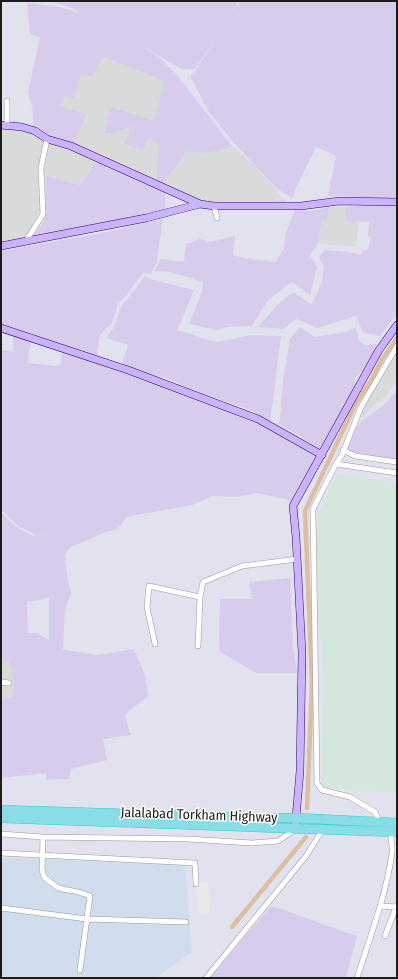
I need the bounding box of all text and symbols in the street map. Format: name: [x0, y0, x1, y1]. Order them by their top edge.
street label: Jalalabad Torkham Highway: [120, 804, 278, 826]

